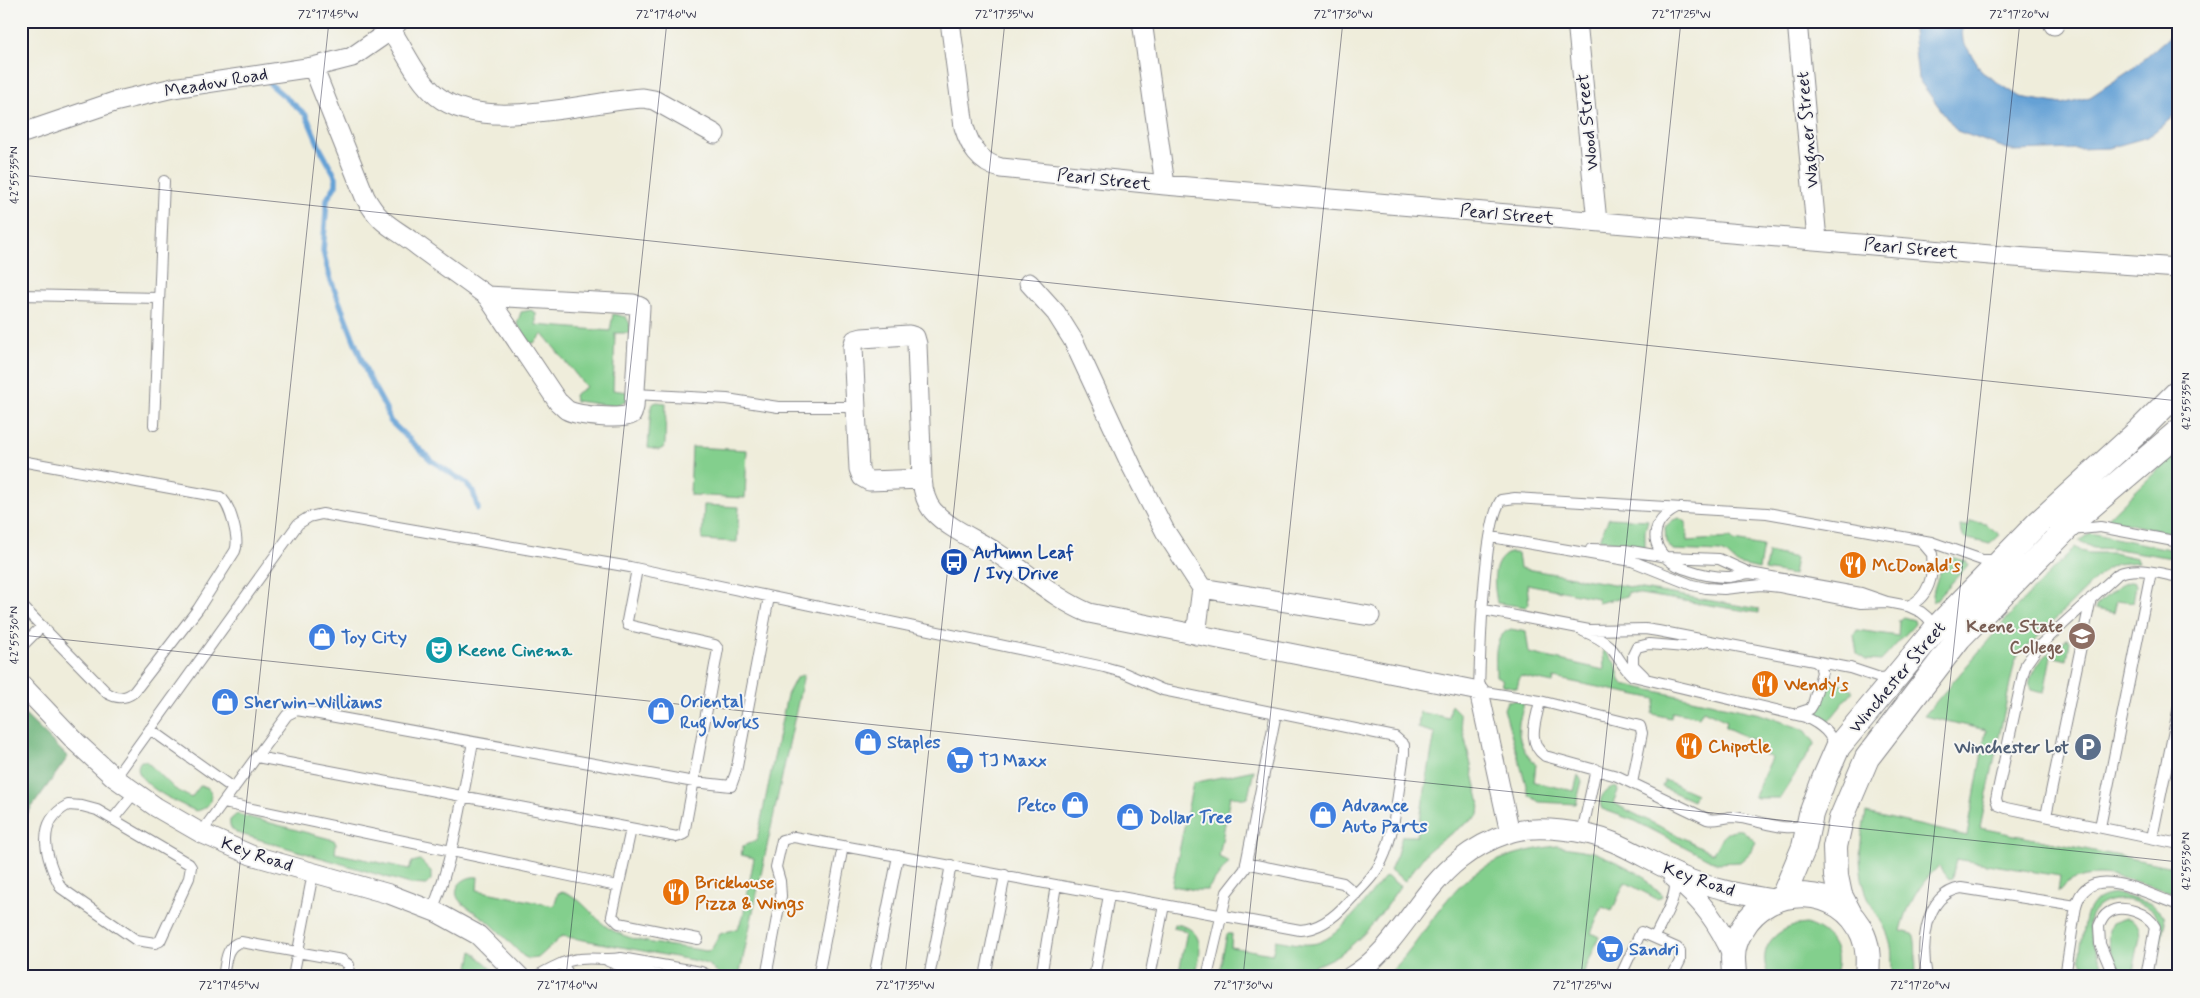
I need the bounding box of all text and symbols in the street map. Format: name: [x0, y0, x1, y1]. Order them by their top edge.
text: 72°17'45"W: [298, 7, 358, 23]
text: 72°17'40"W: [636, 7, 696, 23]
text: 72°17'35"W: [975, 7, 1033, 23]
text: 72°17'30"W: [1313, 7, 1373, 23]
text: 72°17'25"W: [1651, 7, 1711, 23]
text: 72°17'20"W: [1989, 7, 2049, 23]
street label: Meadow Road: [163, 62, 270, 104]
street label: Wagner Street: [1791, 70, 1827, 189]
street label: Wood Street: [1571, 72, 1605, 172]
text: 42°55'35"N: [7, 146, 23, 204]
street label: Pearl Street: [1056, 163, 1152, 197]
street label: Pearl Street: [1459, 199, 1555, 231]
street label: Pearl Street: [1863, 233, 1959, 265]
text: 42°55'35"N: [2179, 372, 2195, 430]
place label: Autumn Leaf / Ivy Drive: [973, 541, 1074, 586]
bus stop icon: Autumn Leaf / Ivy Drive: [939, 547, 969, 577]
restaurant icon: McDonald's: [1838, 550, 1868, 580]
place label: McDonald's: [1872, 554, 1960, 578]
text: 42°55'30"N: [7, 606, 23, 664]
place label: Keene State College: [1966, 615, 2064, 660]
street label: Winchester Street: [1844, 616, 1952, 739]
school or university icon: Keene State College: [2067, 621, 2097, 651]
shop icon: Toy City: [307, 622, 337, 652]
place label: Toy City: [341, 626, 407, 650]
theatre icon: Keene Cinema: [424, 635, 454, 665]
place label: Keene Cinema: [458, 639, 573, 663]
restaurant icon: Wendy's: [1750, 669, 1780, 699]
place label: Wendy's: [1783, 673, 1848, 697]
shop icon: Sherwin-Williams: [210, 687, 240, 717]
place label: Oriental Rug Works: [680, 690, 759, 737]
place label: Sherwin-Williams: [244, 691, 382, 715]
shop icon: Oriental Rug Works: [646, 696, 676, 726]
shop icon: Staples: [853, 727, 883, 757]
place label: Staples: [887, 731, 941, 755]
restaurant icon: Chipotle: [1674, 731, 1704, 761]
parking icon: Winchester Lot: [2073, 732, 2103, 762]
place label: Chipotle: [1708, 735, 1771, 759]
place label: Winchester Lot: [1953, 736, 2069, 760]
supermarket icon: TJ Maxx: [945, 745, 975, 775]
place label: TJ Maxx: [979, 749, 1047, 773]
shop icon: Petco: [1060, 790, 1090, 820]
place label: Petco: [1017, 794, 1056, 818]
place label: Advance Auto Parts: [1342, 794, 1428, 839]
shop icon: Advance Auto Parts: [1308, 800, 1338, 830]
shop icon: Dollar Tree: [1115, 802, 1145, 832]
place label: Dollar Tree: [1149, 806, 1232, 830]
street label: Key Road: [218, 831, 296, 878]
text: 42°55'30"N: [2179, 832, 2195, 890]
street label: Key Road: [1660, 856, 1738, 903]
place label: Brickhouse Pizza & Wings: [695, 871, 804, 918]
restaurant icon: Brickhouse Pizza & Wings: [661, 877, 691, 907]
supermarket icon: Sandri: [1595, 934, 1625, 964]
place label: Sandri: [1629, 938, 1679, 962]
text: 72°17'45"W: [199, 978, 259, 994]
text: 72°17'40"W: [537, 978, 597, 994]
text: 72°17'35"W: [876, 978, 934, 994]
text: 72°17'30"W: [1213, 978, 1273, 994]
text: 72°17'25"W: [1552, 978, 1612, 994]
text: 72°17'20"W: [1890, 978, 1950, 994]

